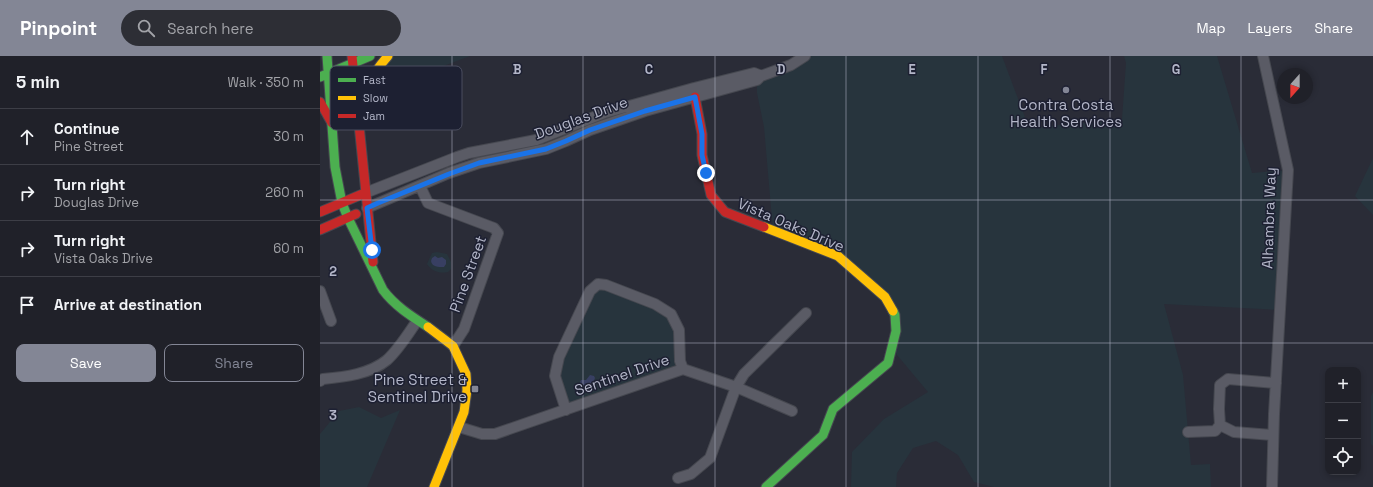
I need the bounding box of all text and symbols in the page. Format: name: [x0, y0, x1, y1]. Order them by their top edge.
search box: [121, 10, 401, 46]
text: Pinpoint: [20, 16, 97, 41]
icon: search: [135, 17, 157, 39]
text: Search here: [167, 19, 254, 38]
text: Map: [1196, 19, 1226, 37]
text: Layers: [1248, 19, 1292, 37]
text: Share: [1314, 19, 1353, 37]
text: B: [513, 61, 522, 78]
text: C: [645, 61, 653, 78]
text: D: [777, 61, 786, 78]
text: E: [908, 61, 916, 78]
text: F: [1041, 61, 1048, 78]
text: G: [1172, 61, 1180, 78]
legend: [330, 66, 462, 130]
north arrow: [1277, 68, 1313, 104]
text: 5 min: [16, 71, 60, 93]
text: Fast: [363, 73, 386, 87]
text: Walk · 350 m: [227, 74, 304, 91]
marker: Contra Costa Health Services: [1061, 85, 1071, 95]
text: Slow: [363, 91, 388, 105]
street label: Douglas Drive: [532, 92, 630, 143]
place label: Contra Costa Health Services: [1010, 95, 1122, 131]
text: Jam: [363, 109, 385, 123]
text: Continue: [54, 119, 120, 138]
icon: ahead: [16, 126, 38, 148]
text: 30 m: [273, 128, 304, 145]
text: Pine Street: [54, 138, 124, 155]
route end: [697, 164, 715, 182]
street label: Alhambra Way: [1257, 167, 1280, 269]
text: Turn right: [54, 175, 125, 194]
icon: right: [16, 182, 38, 204]
text: 260 m: [265, 184, 304, 201]
street label: Vista Oaks Drive: [735, 193, 848, 256]
text: Douglas Drive: [54, 194, 139, 211]
text: Turn right: [54, 231, 125, 250]
street label: Pine Street: [445, 233, 490, 315]
icon: right: [16, 238, 38, 260]
text: 60 m: [273, 240, 304, 257]
route start: [363, 241, 381, 259]
text: Vista Oaks Drive: [54, 250, 153, 267]
text: 2: [329, 263, 337, 280]
icon: arrive: [16, 294, 38, 316]
text: Arrive at destination: [54, 295, 202, 314]
button: Save: [16, 344, 156, 382]
button: Share: [164, 344, 304, 382]
street label: Sentinel Drive: [572, 349, 672, 400]
map controls: [1325, 367, 1361, 475]
button: +: [1325, 367, 1361, 403]
place label: Pine Street & Sentinel Drive: [368, 370, 467, 406]
marker: Pine Street & Sentinel Drive: [470, 384, 480, 394]
button: −: [1325, 403, 1361, 439]
text: 3: [329, 407, 337, 424]
button: locate: [1325, 439, 1361, 475]

